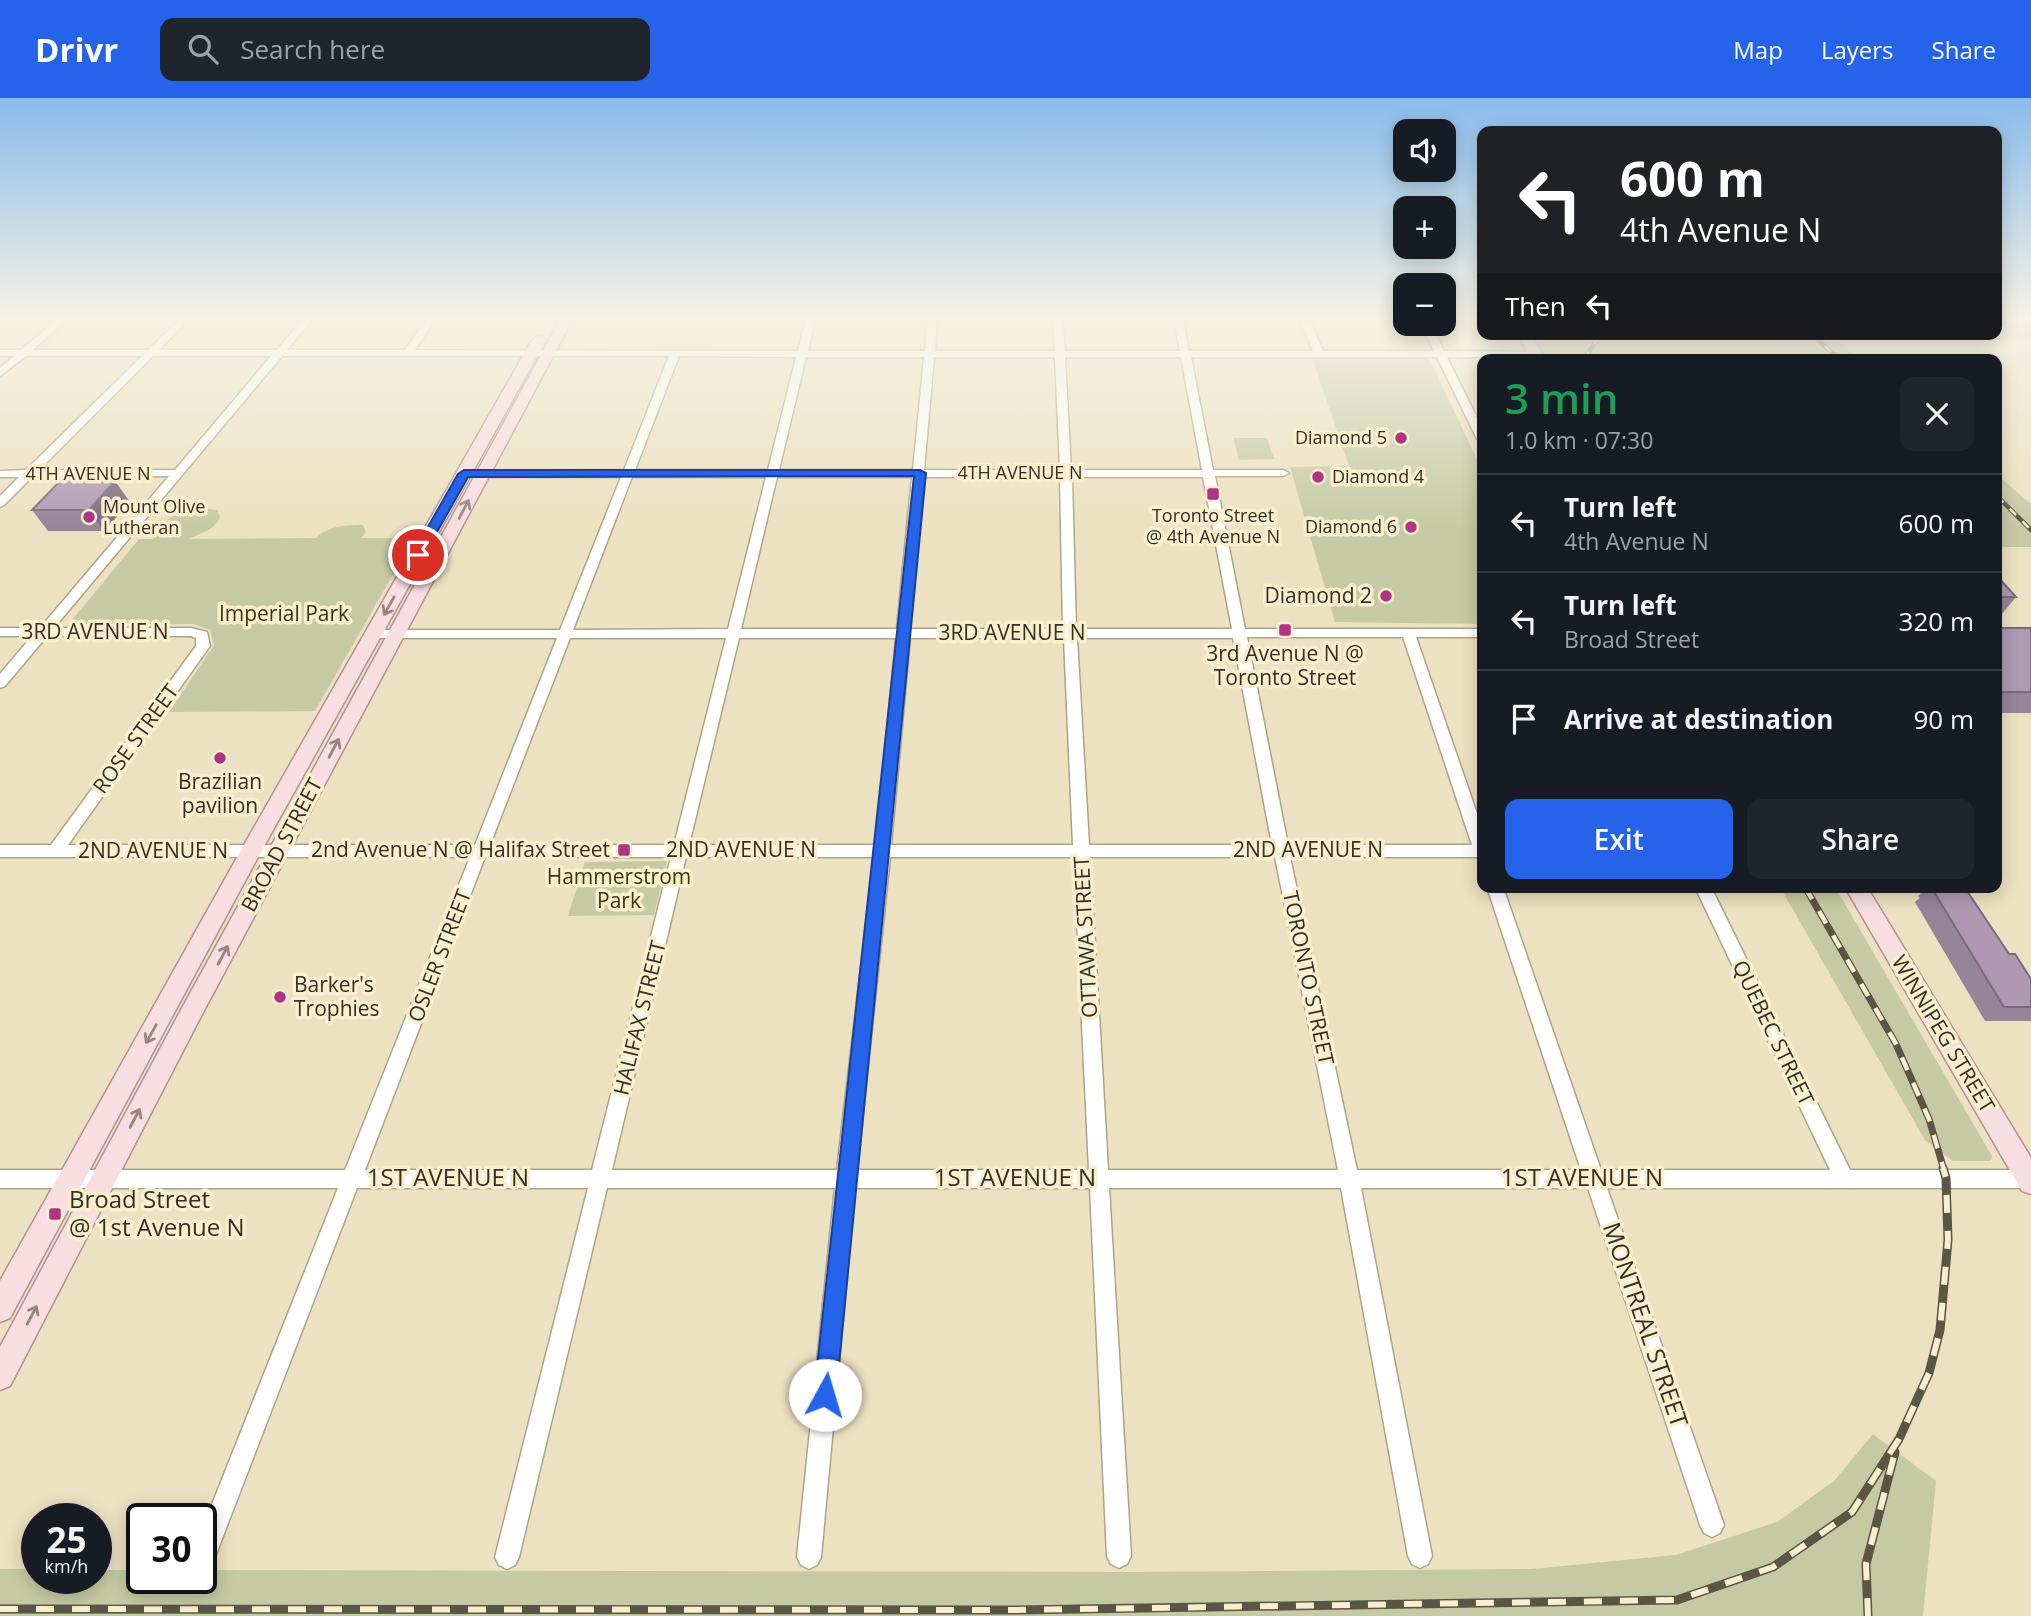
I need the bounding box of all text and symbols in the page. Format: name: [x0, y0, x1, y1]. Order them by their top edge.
search box: [160, 18, 650, 81]
text: Drivr: [35, 27, 118, 72]
icon: search: [184, 30, 222, 68]
text: Search here: [240, 31, 385, 67]
text: Map: [1733, 33, 1783, 66]
text: Layers: [1821, 33, 1894, 66]
text: Share: [1932, 33, 1996, 66]
map controls: [1393, 119, 1456, 336]
button: sound: [1393, 119, 1456, 182]
text: 600 m: [1620, 145, 1765, 211]
icon: left: [1505, 154, 1596, 245]
button: +: [1393, 196, 1456, 259]
text: 4th Avenue N: [1620, 208, 1821, 251]
button: −: [1393, 273, 1456, 336]
icon: left: [1580, 287, 1618, 325]
text: Then: [1505, 288, 1566, 324]
text: 3 min: [1505, 369, 1618, 426]
button: close: [1900, 377, 1974, 451]
text: 1.0 km · 07:30: [1505, 424, 1653, 456]
place label: Diamond 5: [1295, 425, 1387, 449]
marker: Diamond 5: [1393, 430, 1409, 446]
street label: 4TH AVENUE N: [957, 460, 1083, 484]
street label: 4TH AVENUE N: [25, 461, 151, 485]
place label: Diamond 4: [1332, 464, 1424, 488]
marker: Diamond 4: [1310, 469, 1326, 485]
marker: Toronto Street @ 4th Avenue N: [1205, 486, 1221, 502]
text: Turn left: [1564, 489, 1676, 525]
place label: Mount Olive Lutheran: [103, 494, 205, 539]
one-way arrow: [458, 499, 471, 520]
place label: Toronto Street @ 4th Avenue N: [1146, 503, 1280, 548]
icon: left: [1505, 504, 1543, 542]
text: 600 m: [1899, 505, 1974, 541]
marker: Mount Olive Lutheran: [81, 509, 97, 525]
place label: Diamond 6: [1305, 514, 1397, 538]
marker: Diamond 6: [1403, 519, 1419, 535]
pin: [388, 525, 448, 585]
text: 4th Avenue N: [1564, 525, 1709, 557]
icon: arrive: [399, 536, 437, 574]
place label: Diamond 2: [1265, 581, 1372, 609]
text: Turn left: [1564, 587, 1676, 623]
marker: Diamond 2: [1378, 588, 1394, 604]
one-way arrow: [382, 595, 395, 616]
park label: Imperial Park: [219, 599, 349, 627]
icon: left: [1505, 602, 1543, 640]
text: 320 m: [1899, 603, 1974, 639]
street label: 3RD AVENUE N: [21, 617, 169, 645]
street label: 3RD AVENUE N: [938, 618, 1086, 646]
marker: 3rd Avenue N @ Toronto Street: [1277, 622, 1293, 638]
text: Broad Street: [1564, 623, 1699, 655]
place label: 3rd Avenue N @ Toronto Street: [1206, 639, 1364, 691]
street label: ROSE STREET: [86, 678, 185, 799]
icon: arrive: [1505, 700, 1543, 738]
text: Arrive at destination: [1564, 701, 1833, 737]
text: 90 m: [1913, 701, 1974, 737]
one-way arrow: [328, 738, 342, 759]
marker: Brazilian pavilion: [212, 750, 228, 766]
place label: Brazilian pavilion: [178, 767, 262, 819]
street label: BROAD STREET: [234, 772, 328, 916]
button: Exit: [1505, 799, 1733, 879]
button: Share: [1747, 799, 1974, 879]
place label: 2nd Avenue N @ Halifax Street: [311, 835, 610, 863]
street label: 2ND AVENUE N: [666, 835, 816, 863]
street label: 2ND AVENUE N: [1233, 835, 1383, 863]
street label: 2ND AVENUE N: [78, 836, 228, 864]
marker: 2nd Avenue N @ Halifax Street: [616, 842, 632, 858]
street label: OTTAWA STREET: [1067, 855, 1103, 1019]
park label: Hammerstrom Park: [547, 862, 691, 914]
street label: OSLER STREET: [401, 885, 477, 1026]
street label: TORONTO STREET: [1277, 888, 1341, 1068]
street label: HALIFAX STREET: [606, 937, 672, 1098]
one-way arrow: [216, 945, 230, 965]
street label: WINNIPEG STREET: [1886, 950, 2002, 1118]
street label: QUEBEC STREET: [1727, 955, 1821, 1110]
place label: Barker's Trophies: [294, 970, 380, 1022]
marker: Barker's Trophies: [272, 989, 288, 1005]
one-way arrow: [144, 1024, 158, 1044]
one-way arrow: [129, 1108, 143, 1129]
street label: 1ST AVENUE N: [367, 1160, 529, 1193]
street label: 1ST AVENUE N: [934, 1160, 1096, 1193]
street label: 1ST AVENUE N: [1501, 1160, 1663, 1193]
place label: Broad Street @ 1st Avenue N: [69, 1182, 245, 1243]
marker: Broad Street @ 1st Avenue N: [47, 1206, 63, 1222]
street label: MONTREAL STREET: [1596, 1218, 1697, 1431]
one-way arrow: [25, 1305, 39, 1326]
position arrow: [788, 1358, 862, 1432]
speed limit sign: 30: [126, 1503, 217, 1594]
text: 25: [46, 1516, 87, 1563]
text: km/h: [45, 1554, 88, 1578]

